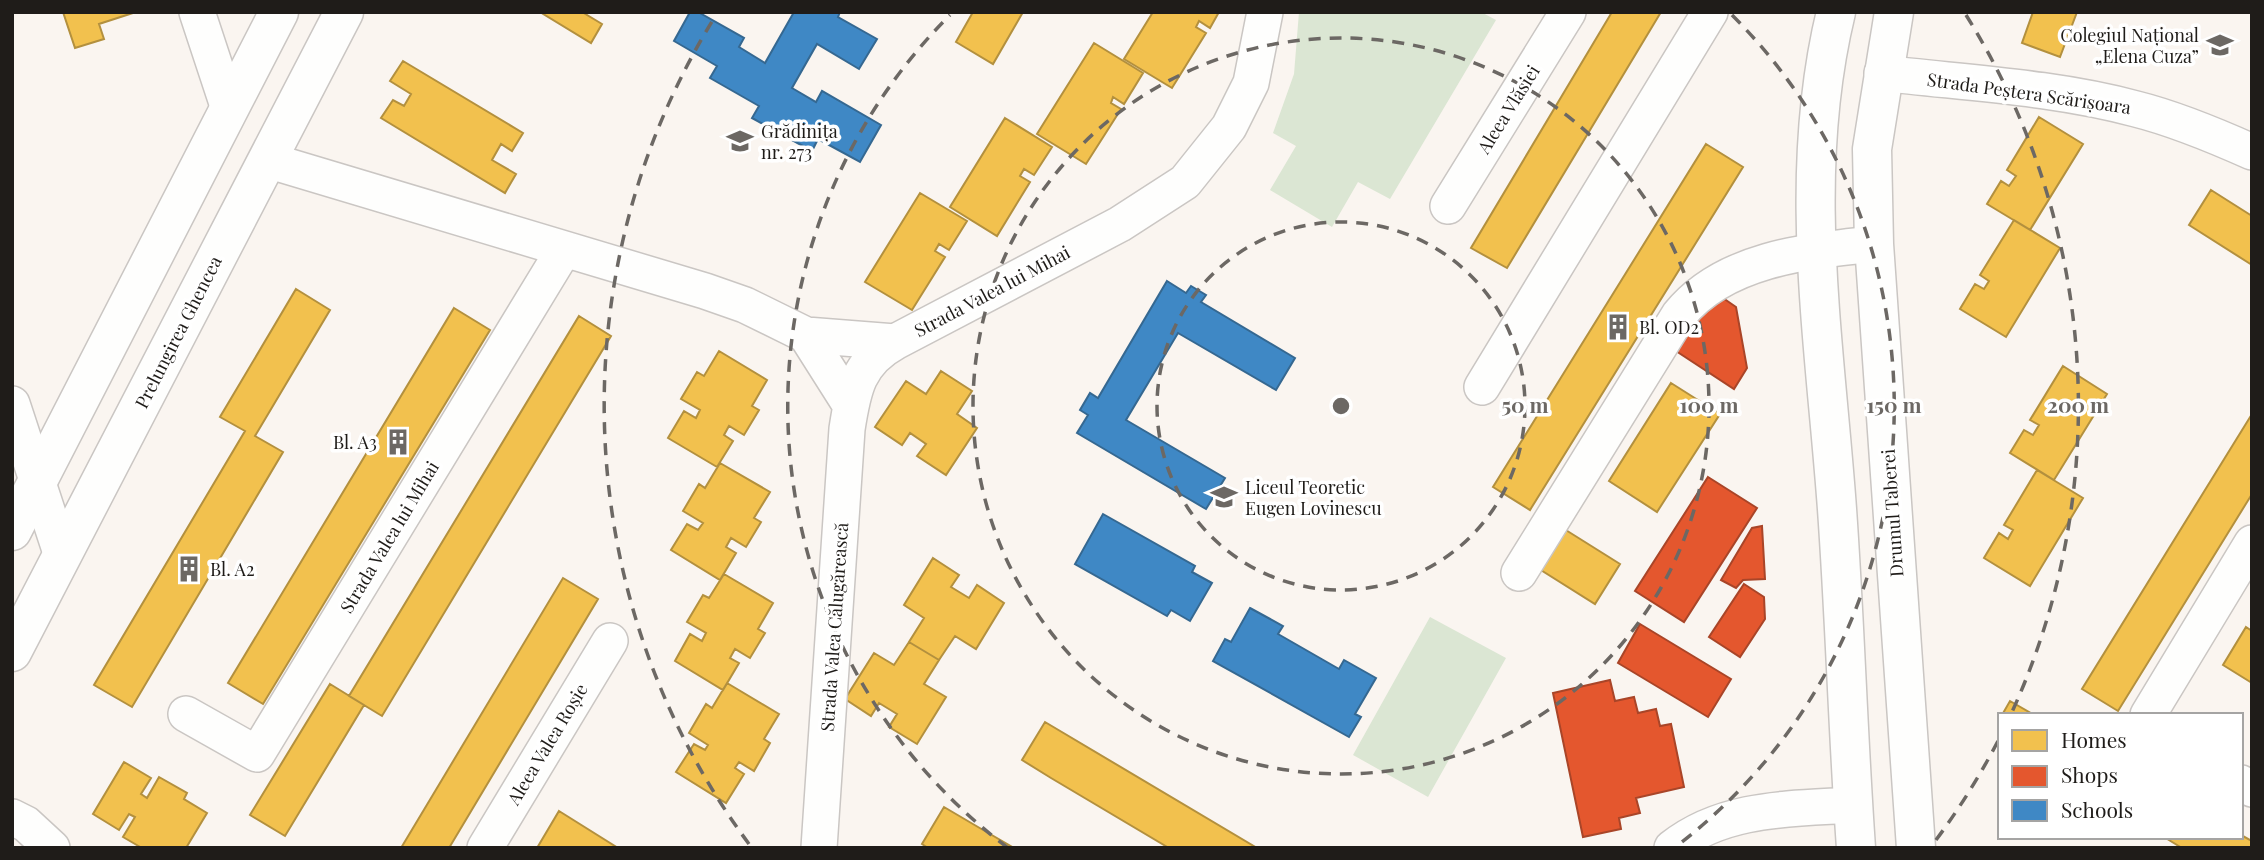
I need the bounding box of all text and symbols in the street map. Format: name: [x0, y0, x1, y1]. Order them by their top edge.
place label: Colegiul Național „Elena Cuza”: [2060, 23, 2199, 68]
school or university icon: Colegiul Național „Elena Cuza”: [2205, 30, 2235, 60]
street label: Aleea Vlăsiei: [1471, 60, 1545, 159]
street label: Strada Peștera Scărișoara: [1926, 67, 2132, 119]
place label: Grădinița nr. 273: [761, 119, 838, 164]
school or university icon: Grădinița nr. 273: [725, 126, 755, 156]
street label: Strada Valea lui Mihai: [910, 240, 1074, 342]
street label: Prelungirea Ghencea: [129, 252, 227, 412]
building icon: Bl. OD2: [1603, 312, 1633, 342]
place label: Bl. OD2: [1639, 315, 1699, 339]
text: 50 m: [1501, 390, 1549, 418]
text: 100 m: [1679, 390, 1739, 418]
text: 150 m: [1867, 390, 1921, 418]
text: 200 m: [2047, 390, 2109, 418]
centre of rings: [1329, 394, 1353, 418]
building icon: Bl. A3: [383, 427, 413, 457]
place label: Bl. A3: [333, 430, 377, 454]
street label: Drumul Taberei: [1876, 448, 1908, 578]
street label: Strada Valea lui Mihai: [334, 457, 444, 617]
place label: Liceul Teoretic Eugen Lovinescu: [1245, 475, 1382, 520]
school or university icon: Liceul Teoretic Eugen Lovinescu: [1209, 482, 1239, 512]
street label: Strada Valea Călugărească: [815, 522, 853, 732]
building icon: Bl. A2: [174, 554, 204, 584]
place label: Bl. A2: [210, 557, 255, 581]
street label: Aleea Valea Roșie: [501, 679, 593, 810]
legend: [1998, 713, 2243, 839]
text: Homes: [2061, 725, 2127, 753]
text: Shops: [2061, 760, 2118, 788]
text: Schools: [2061, 795, 2133, 823]

